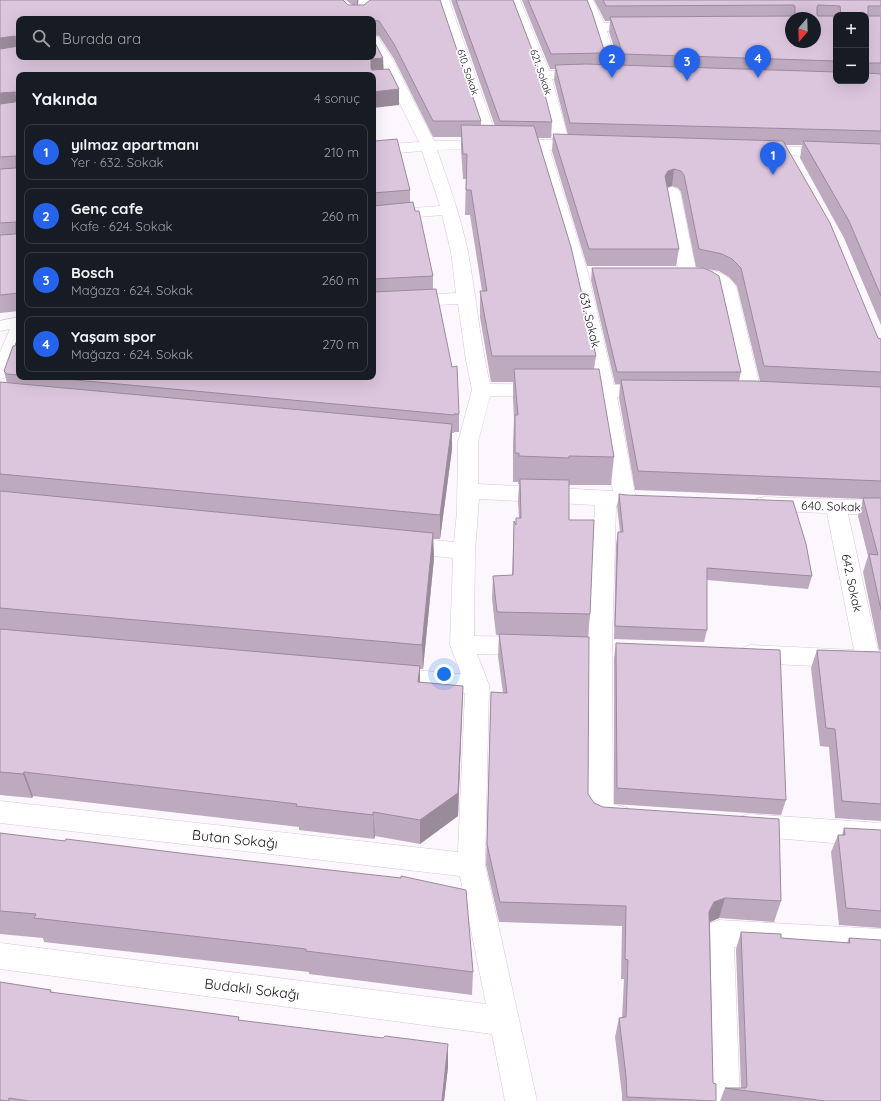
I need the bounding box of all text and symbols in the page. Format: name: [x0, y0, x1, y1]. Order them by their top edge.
north arrow: [785, 12, 821, 48]
map controls: [833, 12, 869, 84]
button: +: [833, 12, 869, 48]
search box: [16, 16, 376, 60]
icon: search: [30, 27, 52, 49]
text: Burada ara: [62, 29, 141, 48]
pin: 2: [599, 45, 625, 78]
pin: 4: [745, 45, 771, 78]
street label: 610. Sokak: [454, 47, 482, 97]
street label: 621. Sokak: [527, 47, 555, 97]
pin: 3: [674, 48, 700, 81]
button: −: [833, 48, 869, 84]
text: Yakında: [32, 88, 97, 109]
text: 4 sonuç: [314, 90, 360, 106]
text: yılmaz apartmanı: [71, 135, 199, 154]
pin: 1: [760, 142, 786, 175]
text: 1: [43, 144, 49, 160]
text: 210 m: [324, 144, 359, 160]
text: Yer · 632. Sokak: [71, 154, 164, 170]
text: Genç cafe: [71, 199, 143, 218]
text: 2: [42, 208, 50, 224]
text: 260 m: [322, 208, 359, 224]
text: Kafe · 624. Sokak: [71, 218, 172, 234]
text: Bosch: [71, 263, 114, 282]
text: 3: [43, 272, 49, 288]
text: 260 m: [322, 272, 359, 288]
text: Mağaza · 624. Sokak: [71, 282, 193, 298]
street label: 631. Sokak: [576, 291, 604, 349]
text: Yaşam spor: [71, 327, 156, 346]
text: 4: [42, 336, 50, 352]
text: 270 m: [322, 336, 359, 352]
text: Mağaza · 624. Sokak: [71, 346, 193, 362]
street label: 640. Sokak: [801, 497, 861, 515]
street label: 642. Sokak: [839, 553, 865, 613]
your location: [434, 664, 454, 684]
street label: Butan Sokağı: [191, 826, 279, 852]
street label: Budaklı Sokağı: [204, 974, 300, 1004]

